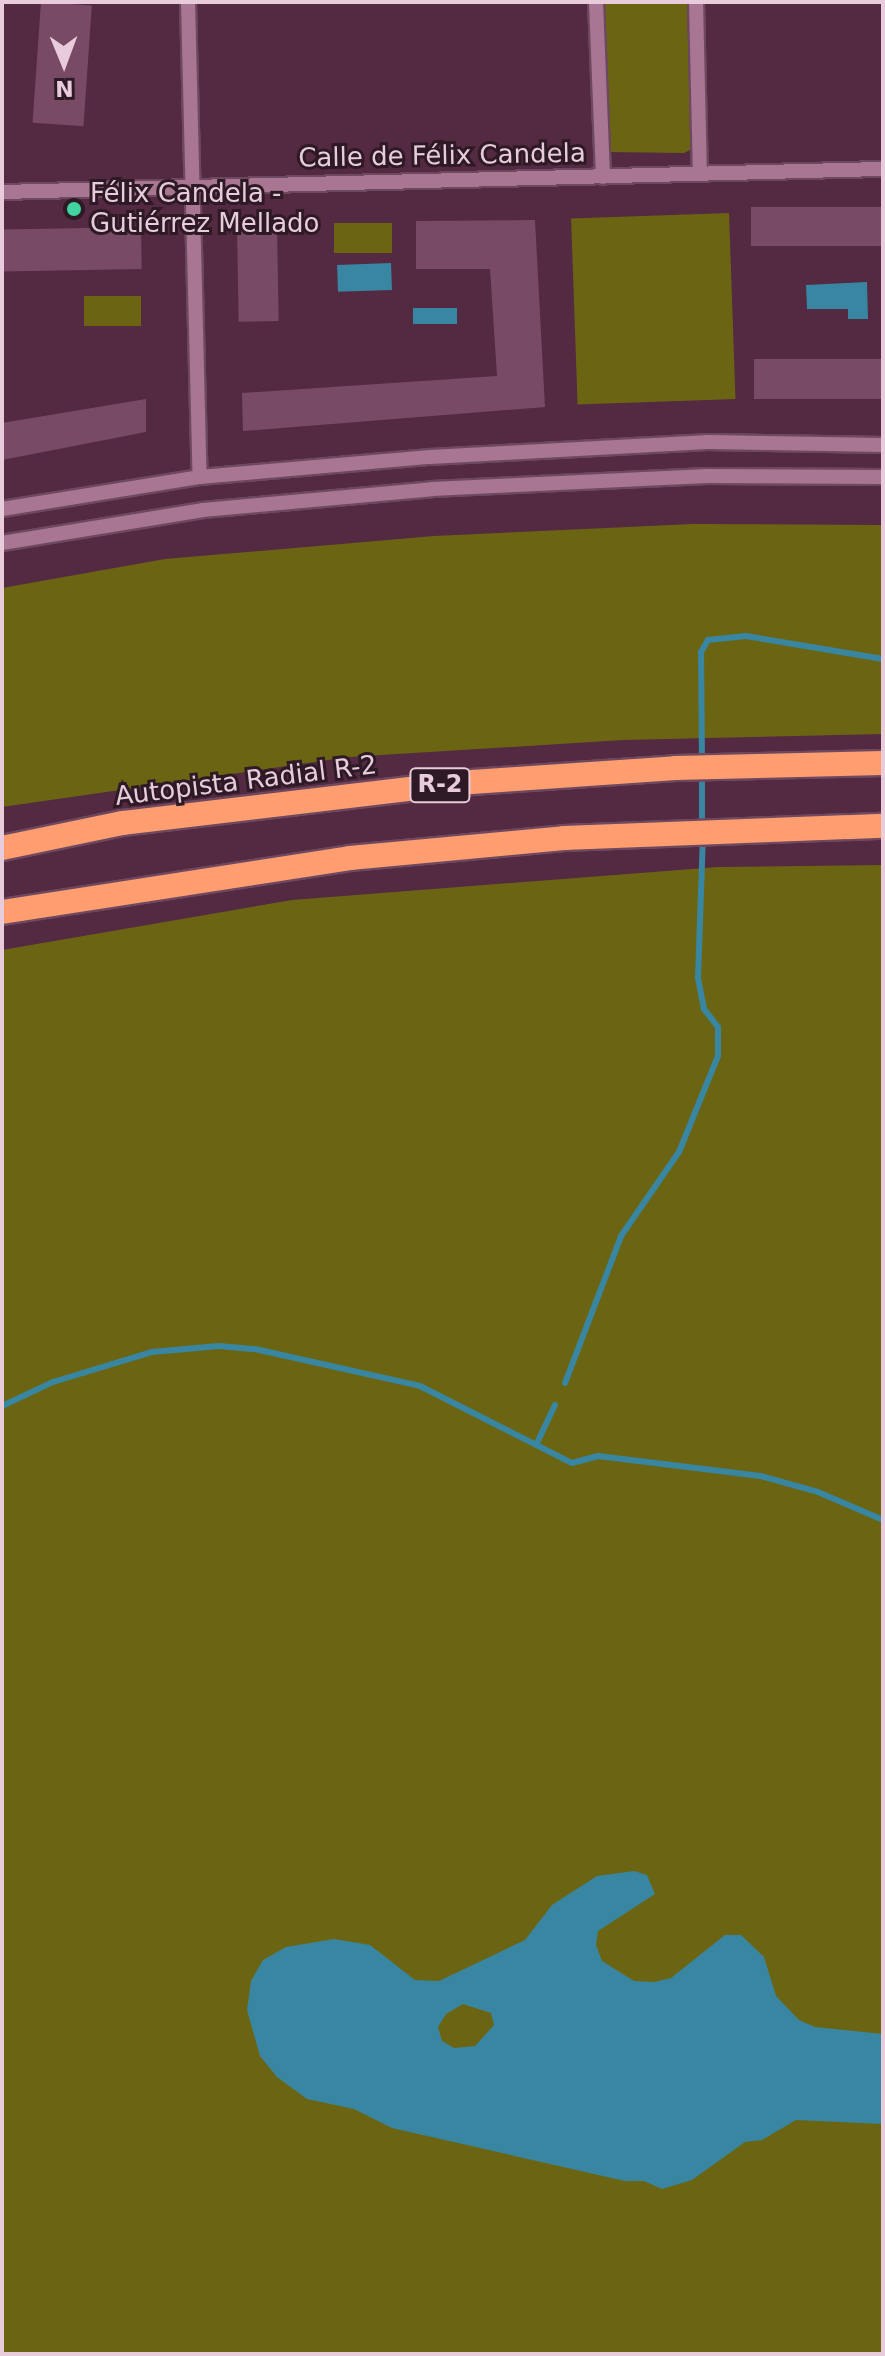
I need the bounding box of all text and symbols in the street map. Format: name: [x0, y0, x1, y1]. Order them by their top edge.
north arrow: [24, 24, 104, 104]
text: N: [55, 76, 74, 101]
street label: Calle de Félix Candela: [298, 138, 586, 174]
place label: Félix Candela - Gutiérrez Mellado: [90, 178, 320, 240]
marker: Félix Candela - Gutiérrez Mellado: [65, 200, 83, 218]
street label: Autopista Radial R-2: [113, 749, 379, 813]
road number: R-2: [408, 765, 472, 805]

